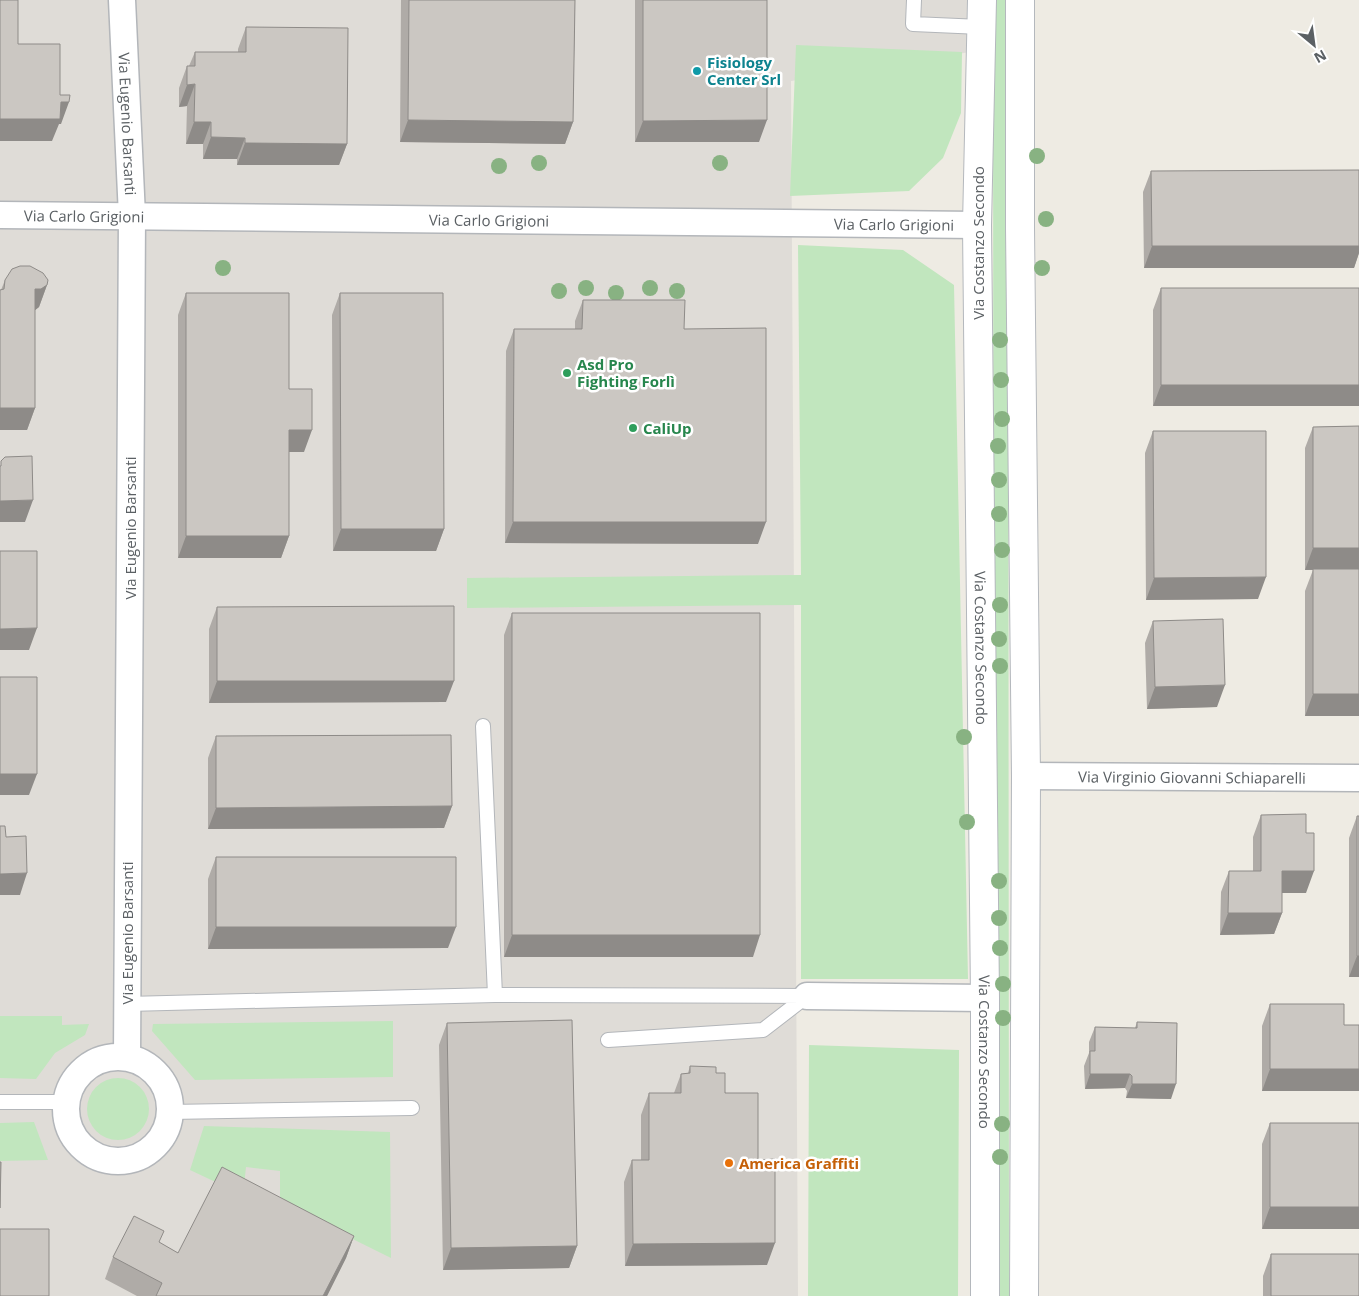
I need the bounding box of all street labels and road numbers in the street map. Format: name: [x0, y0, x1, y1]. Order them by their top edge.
street label: Via Eugenio Barsanti: [114, 52, 141, 196]
street label: Via Costanzo Secondo: [968, 166, 988, 320]
street label: Via Carlo Grigioni: [24, 205, 144, 226]
street label: Via Carlo Grigioni: [429, 209, 549, 231]
street label: Via Carlo Grigioni: [834, 214, 954, 235]
street label: Via Eugenio Barsanti: [120, 457, 140, 599]
street label: Via Costanzo Secondo: [971, 571, 992, 725]
street label: Via Virginio Giovanni Schiaparelli: [1078, 766, 1306, 788]
street label: Via Eugenio Barsanti: [117, 862, 137, 1004]
street label: Via Costanzo Secondo: [975, 975, 995, 1129]

